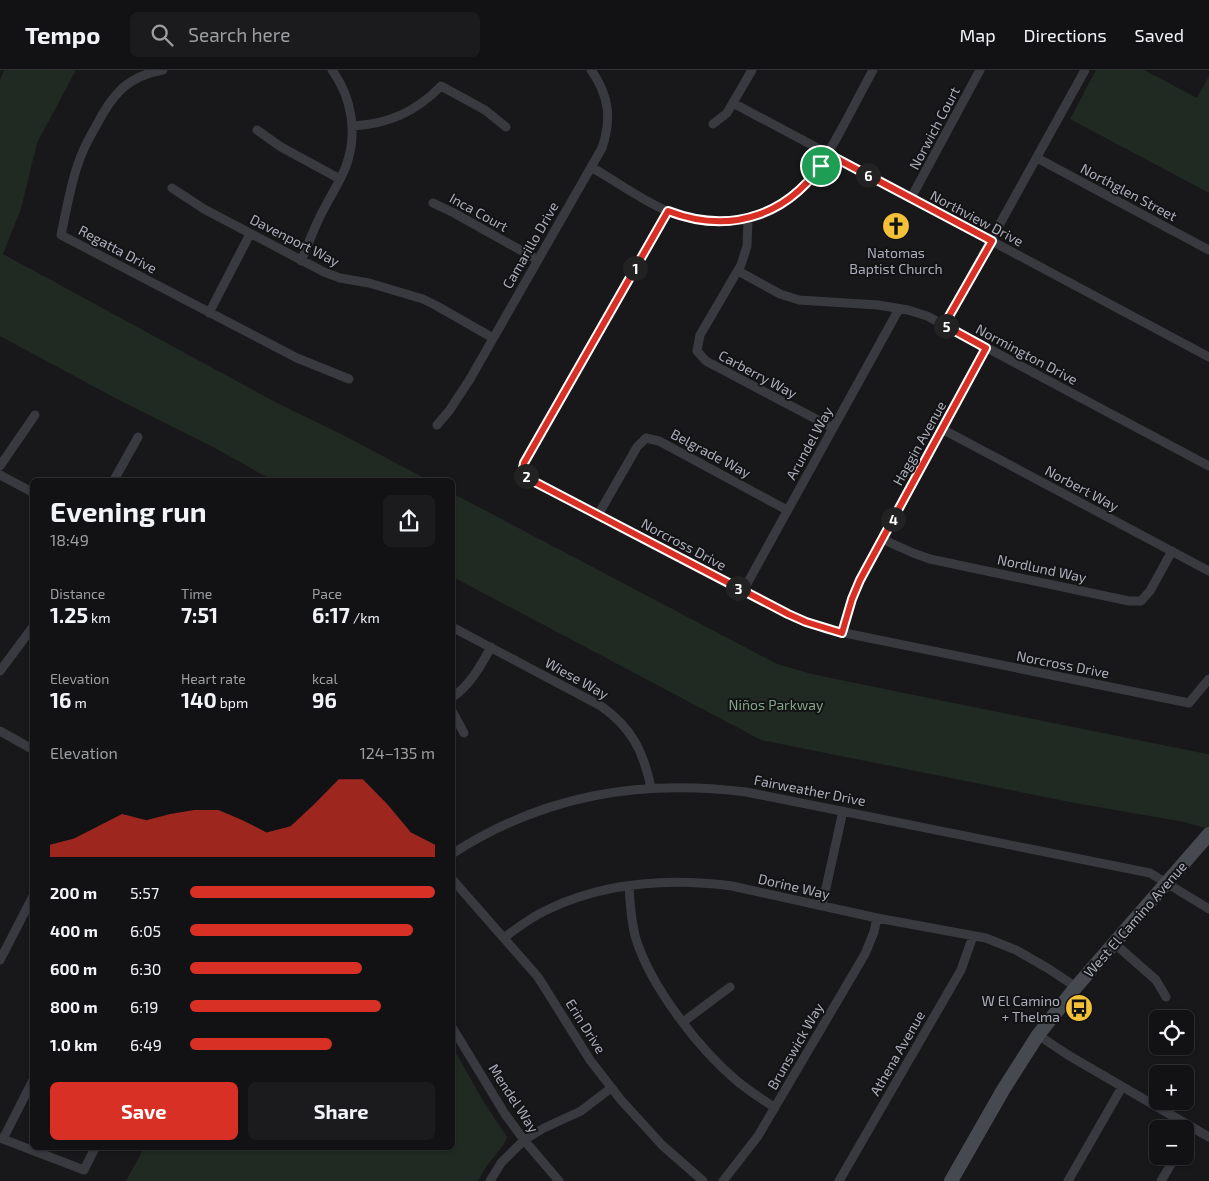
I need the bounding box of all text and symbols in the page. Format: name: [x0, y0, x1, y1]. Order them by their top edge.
search box: [130, 12, 480, 57]
text: Tempo: [25, 20, 100, 49]
icon: search: [148, 21, 176, 49]
text: Search here: [188, 23, 290, 46]
text: Map: [959, 24, 996, 46]
text: Directions: [1024, 24, 1107, 46]
text: Saved: [1135, 24, 1184, 46]
street label: Norwich Court: [905, 84, 963, 172]
pin: [800, 145, 842, 187]
icon: arrive: [807, 152, 835, 180]
street label: Northglen Street: [1078, 159, 1180, 225]
pin: 6: [856, 162, 880, 188]
text: 6: [864, 167, 873, 184]
street label: Northview Drive: [928, 186, 1026, 250]
street label: Inca Court: [447, 189, 511, 235]
street label: Camarillo Drive: [498, 199, 562, 291]
street label: Davenport Way: [247, 210, 343, 270]
church icon: Natomas Baptist Church: [881, 211, 911, 241]
street label: Regatta Drive: [76, 221, 160, 277]
place label: Natomas Baptist Church: [849, 244, 943, 277]
pin: 1: [622, 256, 648, 280]
text: 1: [632, 260, 639, 277]
pin: 5: [934, 314, 958, 338]
text: 5: [943, 318, 950, 335]
street label: Normington Drive: [973, 320, 1081, 388]
street label: Carberry Way: [716, 346, 801, 402]
street label: Haggin Avenue: [889, 398, 949, 488]
street label: Arundel Way: [782, 403, 836, 483]
street label: Belgrade Way: [668, 425, 754, 481]
street label: Norbert Way: [1042, 461, 1122, 515]
pin: 2: [514, 464, 538, 488]
text: 2: [522, 468, 531, 485]
text: Evening run: [50, 494, 207, 528]
button: share: [383, 495, 435, 547]
pin: 4: [880, 506, 906, 532]
text: 4: [889, 511, 898, 528]
street label: Norcross Drive: [638, 514, 730, 574]
text: 18:49: [50, 530, 89, 549]
street label: Nordlund Way: [996, 550, 1089, 586]
pin: 3: [726, 576, 750, 600]
text: 3: [735, 580, 742, 597]
text: Distance: [50, 585, 105, 602]
text: Time: [181, 585, 212, 602]
text: Pace: [312, 585, 342, 602]
text: 1.25: [50, 602, 88, 627]
text: 7:51: [181, 602, 218, 627]
text: 6:17: [312, 602, 350, 627]
text: km: [88, 609, 111, 626]
text: /km: [350, 609, 380, 626]
street label: Norcross Drive: [1015, 647, 1111, 681]
street label: Wiese Way: [542, 654, 612, 703]
text: Elevation: [50, 670, 109, 687]
text: Heart rate: [181, 670, 246, 687]
text: kcal: [312, 670, 338, 687]
text: 16: [50, 687, 71, 712]
text: 140: [181, 687, 217, 712]
text: 96: [312, 687, 337, 712]
text: m: [71, 694, 87, 711]
text: bpm: [217, 694, 248, 711]
park label: Niños Parkway: [729, 696, 824, 713]
text: Elevation: [50, 743, 118, 762]
text: 124–135 m: [359, 743, 435, 762]
street label: Fairweather Drive: [753, 771, 867, 809]
street label: West El Camino Avenue: [1080, 858, 1190, 980]
street label: Dorine Way: [756, 869, 832, 903]
text: 200 m: [50, 883, 97, 902]
text: 5:57: [130, 883, 159, 902]
text: 400 m: [50, 921, 98, 940]
text: 6:05: [130, 921, 161, 940]
text: 600 m: [50, 959, 97, 978]
text: 6:30: [130, 959, 161, 978]
place label: W El Camino + Thelma: [982, 992, 1060, 1025]
bus stop icon: W El Camino + Thelma: [1064, 993, 1094, 1023]
street label: Erin Drive: [563, 995, 609, 1057]
text: 800 m: [50, 997, 98, 1016]
text: 6:19: [130, 997, 158, 1016]
street label: Brunswick Way: [763, 999, 827, 1092]
street label: Athena Avenue: [866, 1008, 928, 1098]
map controls: [1149, 1010, 1194, 1165]
button: locate: [1149, 1010, 1194, 1055]
text: 1.0 km: [50, 1035, 97, 1054]
text: 6:49: [130, 1035, 162, 1054]
street label: Mendel Way: [486, 1060, 543, 1136]
button: +: [1149, 1065, 1194, 1110]
button: Save: [50, 1082, 238, 1140]
button: Share: [248, 1082, 435, 1140]
button: −: [1149, 1120, 1194, 1165]

